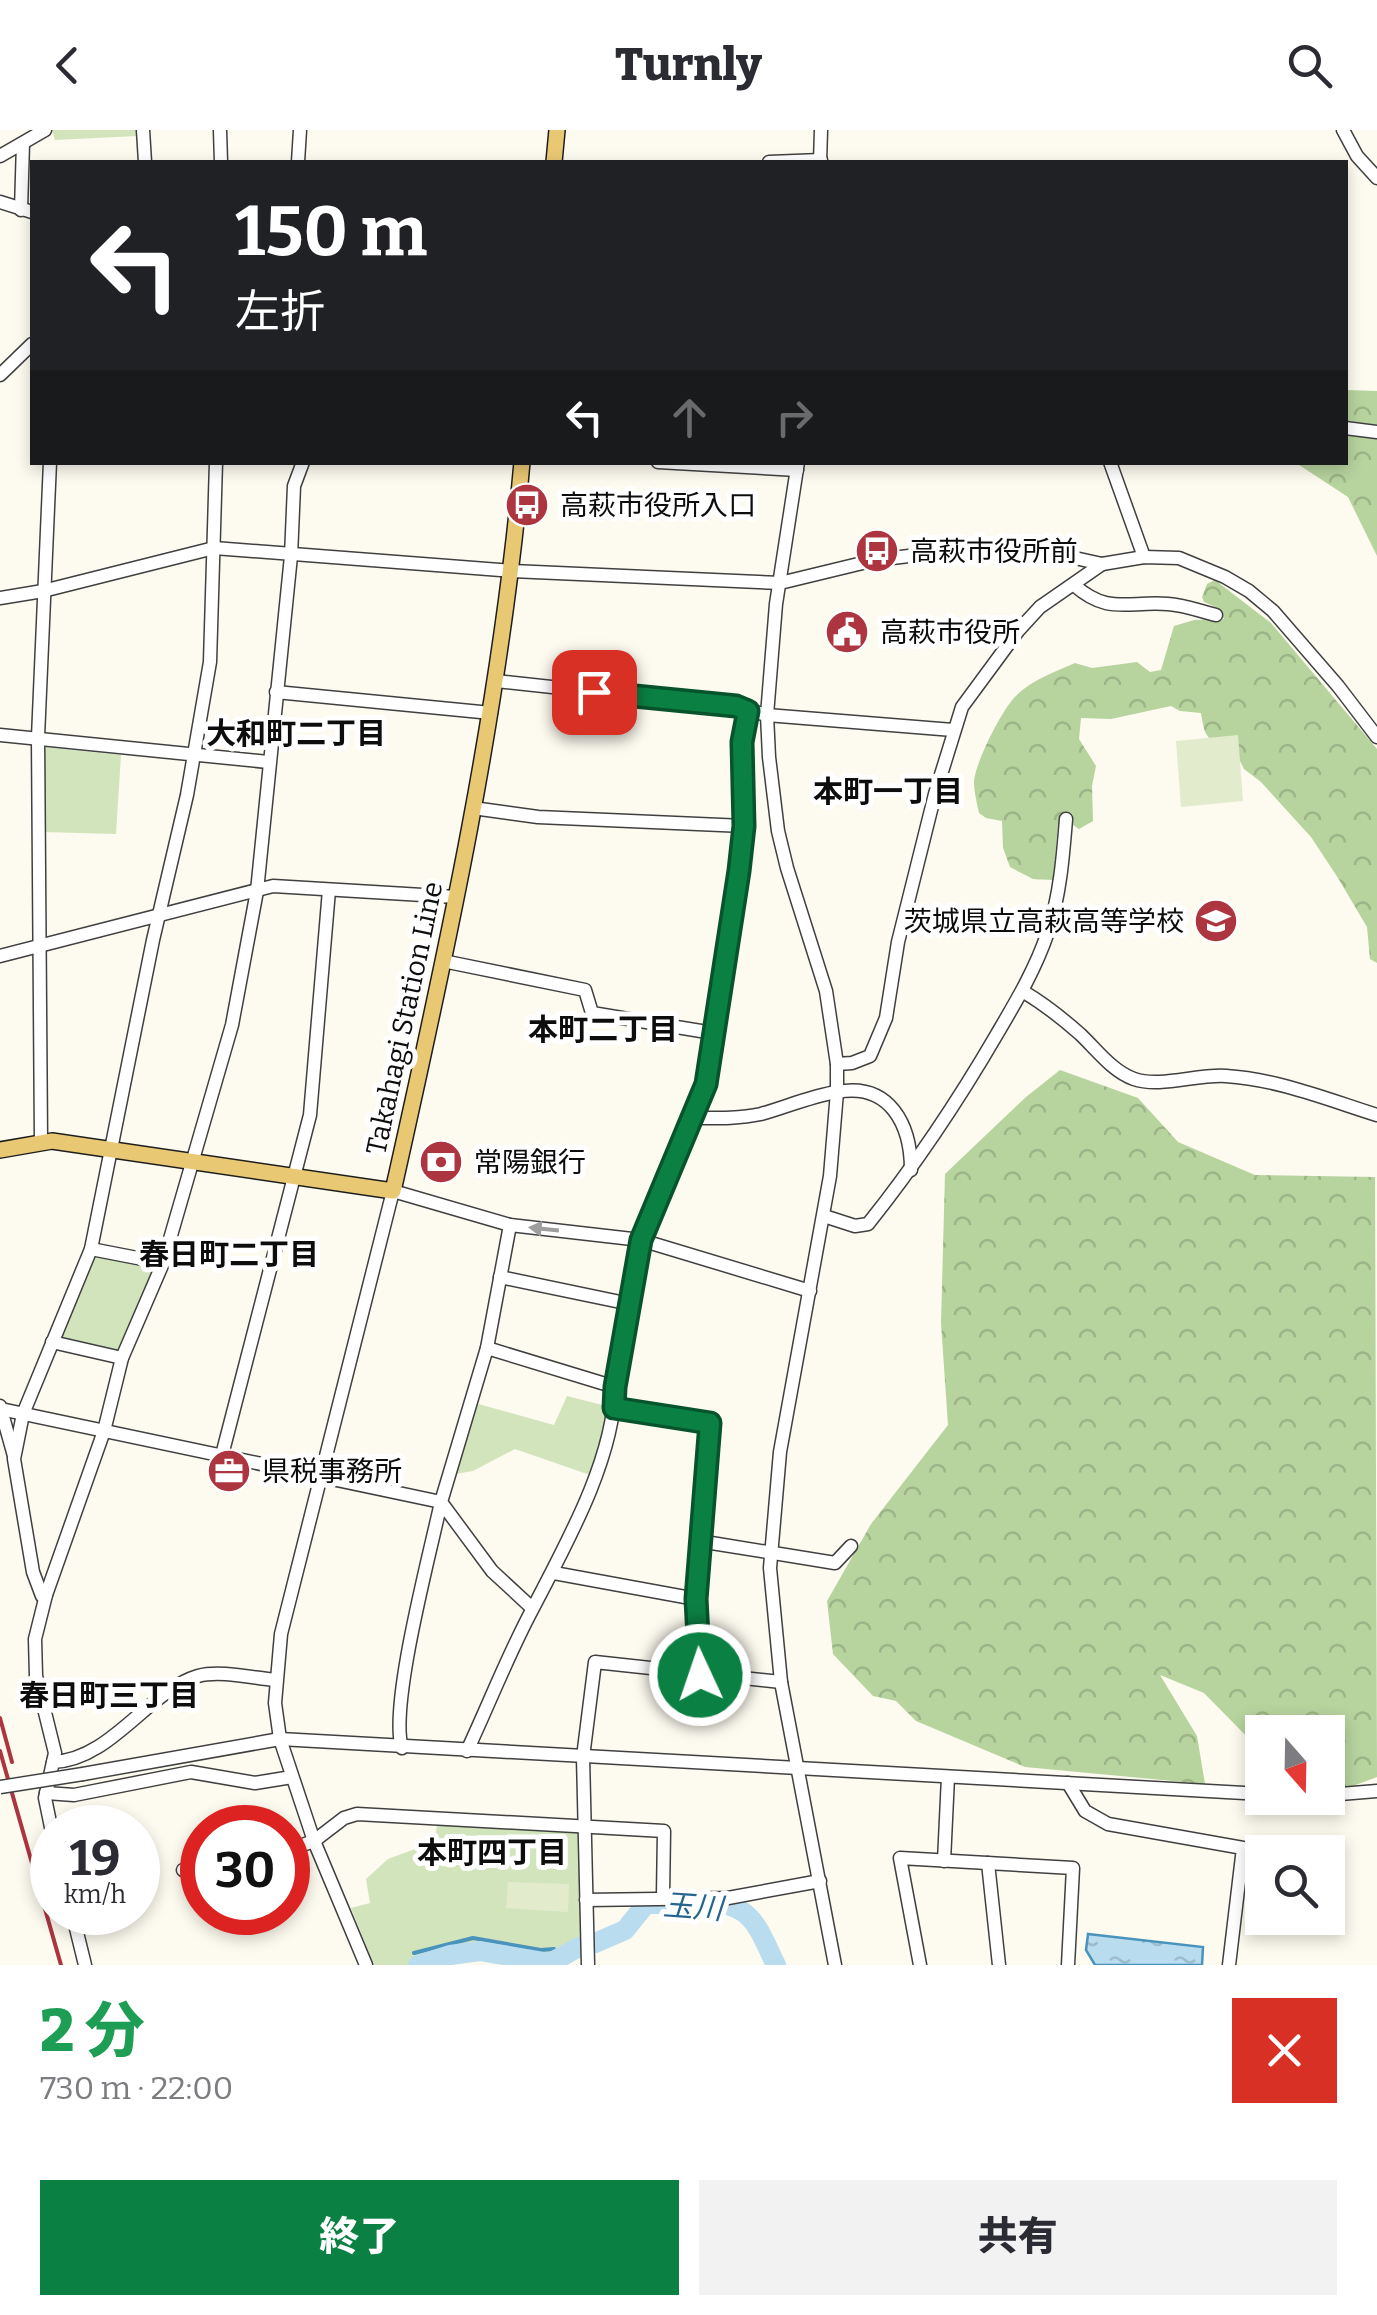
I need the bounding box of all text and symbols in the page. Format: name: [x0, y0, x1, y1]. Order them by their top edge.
icon: back: [40, 38, 95, 93]
text: Turnly: [615, 38, 762, 92]
icon: search: [1282, 38, 1337, 93]
text: 150 m: [235, 190, 427, 274]
icon: left: [70, 200, 200, 330]
text: 左折: [235, 285, 325, 339]
icon: left: [557, 390, 612, 445]
icon: ahead: [662, 390, 717, 445]
icon: right: [767, 390, 822, 445]
bus stop icon: 高萩市役所入口: [504, 482, 550, 528]
place label: 高萩市役所入口: [560, 489, 756, 522]
bus stop icon: 高萩市役所前: [854, 528, 900, 574]
place label: 高萩市役所前: [910, 535, 1078, 568]
public building icon: 高萩市役所: [824, 609, 870, 655]
place label: 高萩市役所: [880, 616, 1020, 649]
pin: [552, 650, 637, 735]
icon: arrive: [567, 665, 622, 720]
district label: 大和町二丁目: [206, 716, 386, 752]
district label: 本町一丁目: [813, 774, 963, 810]
street label: Takahagi Station Line: [359, 879, 450, 1158]
school or university icon: 茨城県立高萩高等学校: [1193, 898, 1239, 944]
place label: 茨城県立高萩高等学校: [904, 905, 1184, 938]
district label: 本町二丁目: [528, 1012, 678, 1048]
bank icon: 常陽銀行: [418, 1139, 464, 1185]
place label: 常陽銀行: [474, 1146, 586, 1179]
one-way arrow: [528, 1221, 560, 1237]
district label: 春日町二丁目: [139, 1237, 319, 1273]
office icon: 県税事務所: [206, 1448, 252, 1494]
place label: 県税事務所: [262, 1455, 402, 1488]
position arrow: [648, 1623, 752, 1727]
district label: 春日町三丁目: [19, 1678, 199, 1714]
north arrow: [1245, 1715, 1345, 1815]
map controls: [1245, 1715, 1345, 1935]
speed limit sign: 30: [180, 1805, 310, 1935]
text: 19: [69, 1828, 121, 1888]
district label: 本町四丁目: [417, 1835, 567, 1871]
button: search: [1245, 1835, 1345, 1935]
text: km/h: [64, 1880, 126, 1910]
water label: 玉川: [662, 1887, 727, 1927]
text: 2 分: [40, 1995, 145, 2067]
button: close: [1232, 1998, 1337, 2103]
text: 730 m · 22:00: [40, 2069, 233, 2107]
button: 終了: [40, 2180, 679, 2295]
button: 共有: [699, 2180, 1337, 2295]

